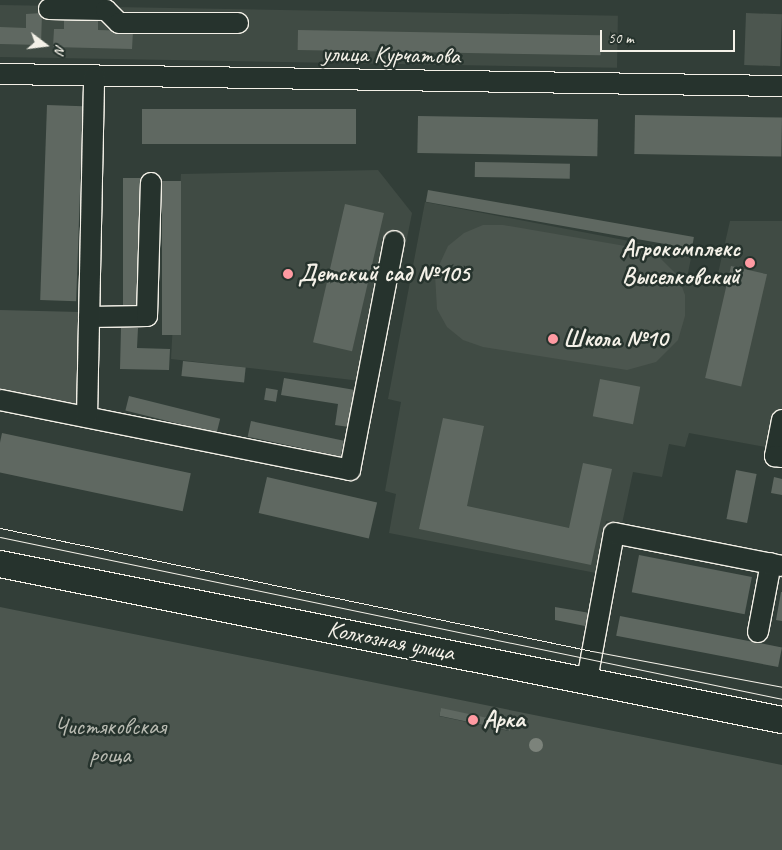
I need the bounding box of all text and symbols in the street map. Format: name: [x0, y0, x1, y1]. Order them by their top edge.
north arrow: [20, 20, 70, 70]
scale bar: [602, 20, 737, 52]
text: 50 m: [608, 29, 634, 48]
street label: улица Курчатова: [322, 39, 460, 71]
text: N: [51, 43, 69, 55]
place label: Агрокомплекс Выселковский: [621, 235, 740, 291]
marker: Агрокомплекс Выселковский: [744, 257, 756, 269]
place label: Детский сад №105: [298, 260, 469, 288]
marker: Детский сад №105: [282, 268, 294, 280]
place label: Школа №10: [563, 325, 667, 353]
marker: Школа №10: [547, 333, 559, 345]
street label: Колхозная улица: [324, 614, 458, 668]
place label: Арка: [483, 706, 525, 734]
park label: Чистяковская роща: [54, 713, 166, 769]
marker: Арка: [467, 714, 479, 726]

